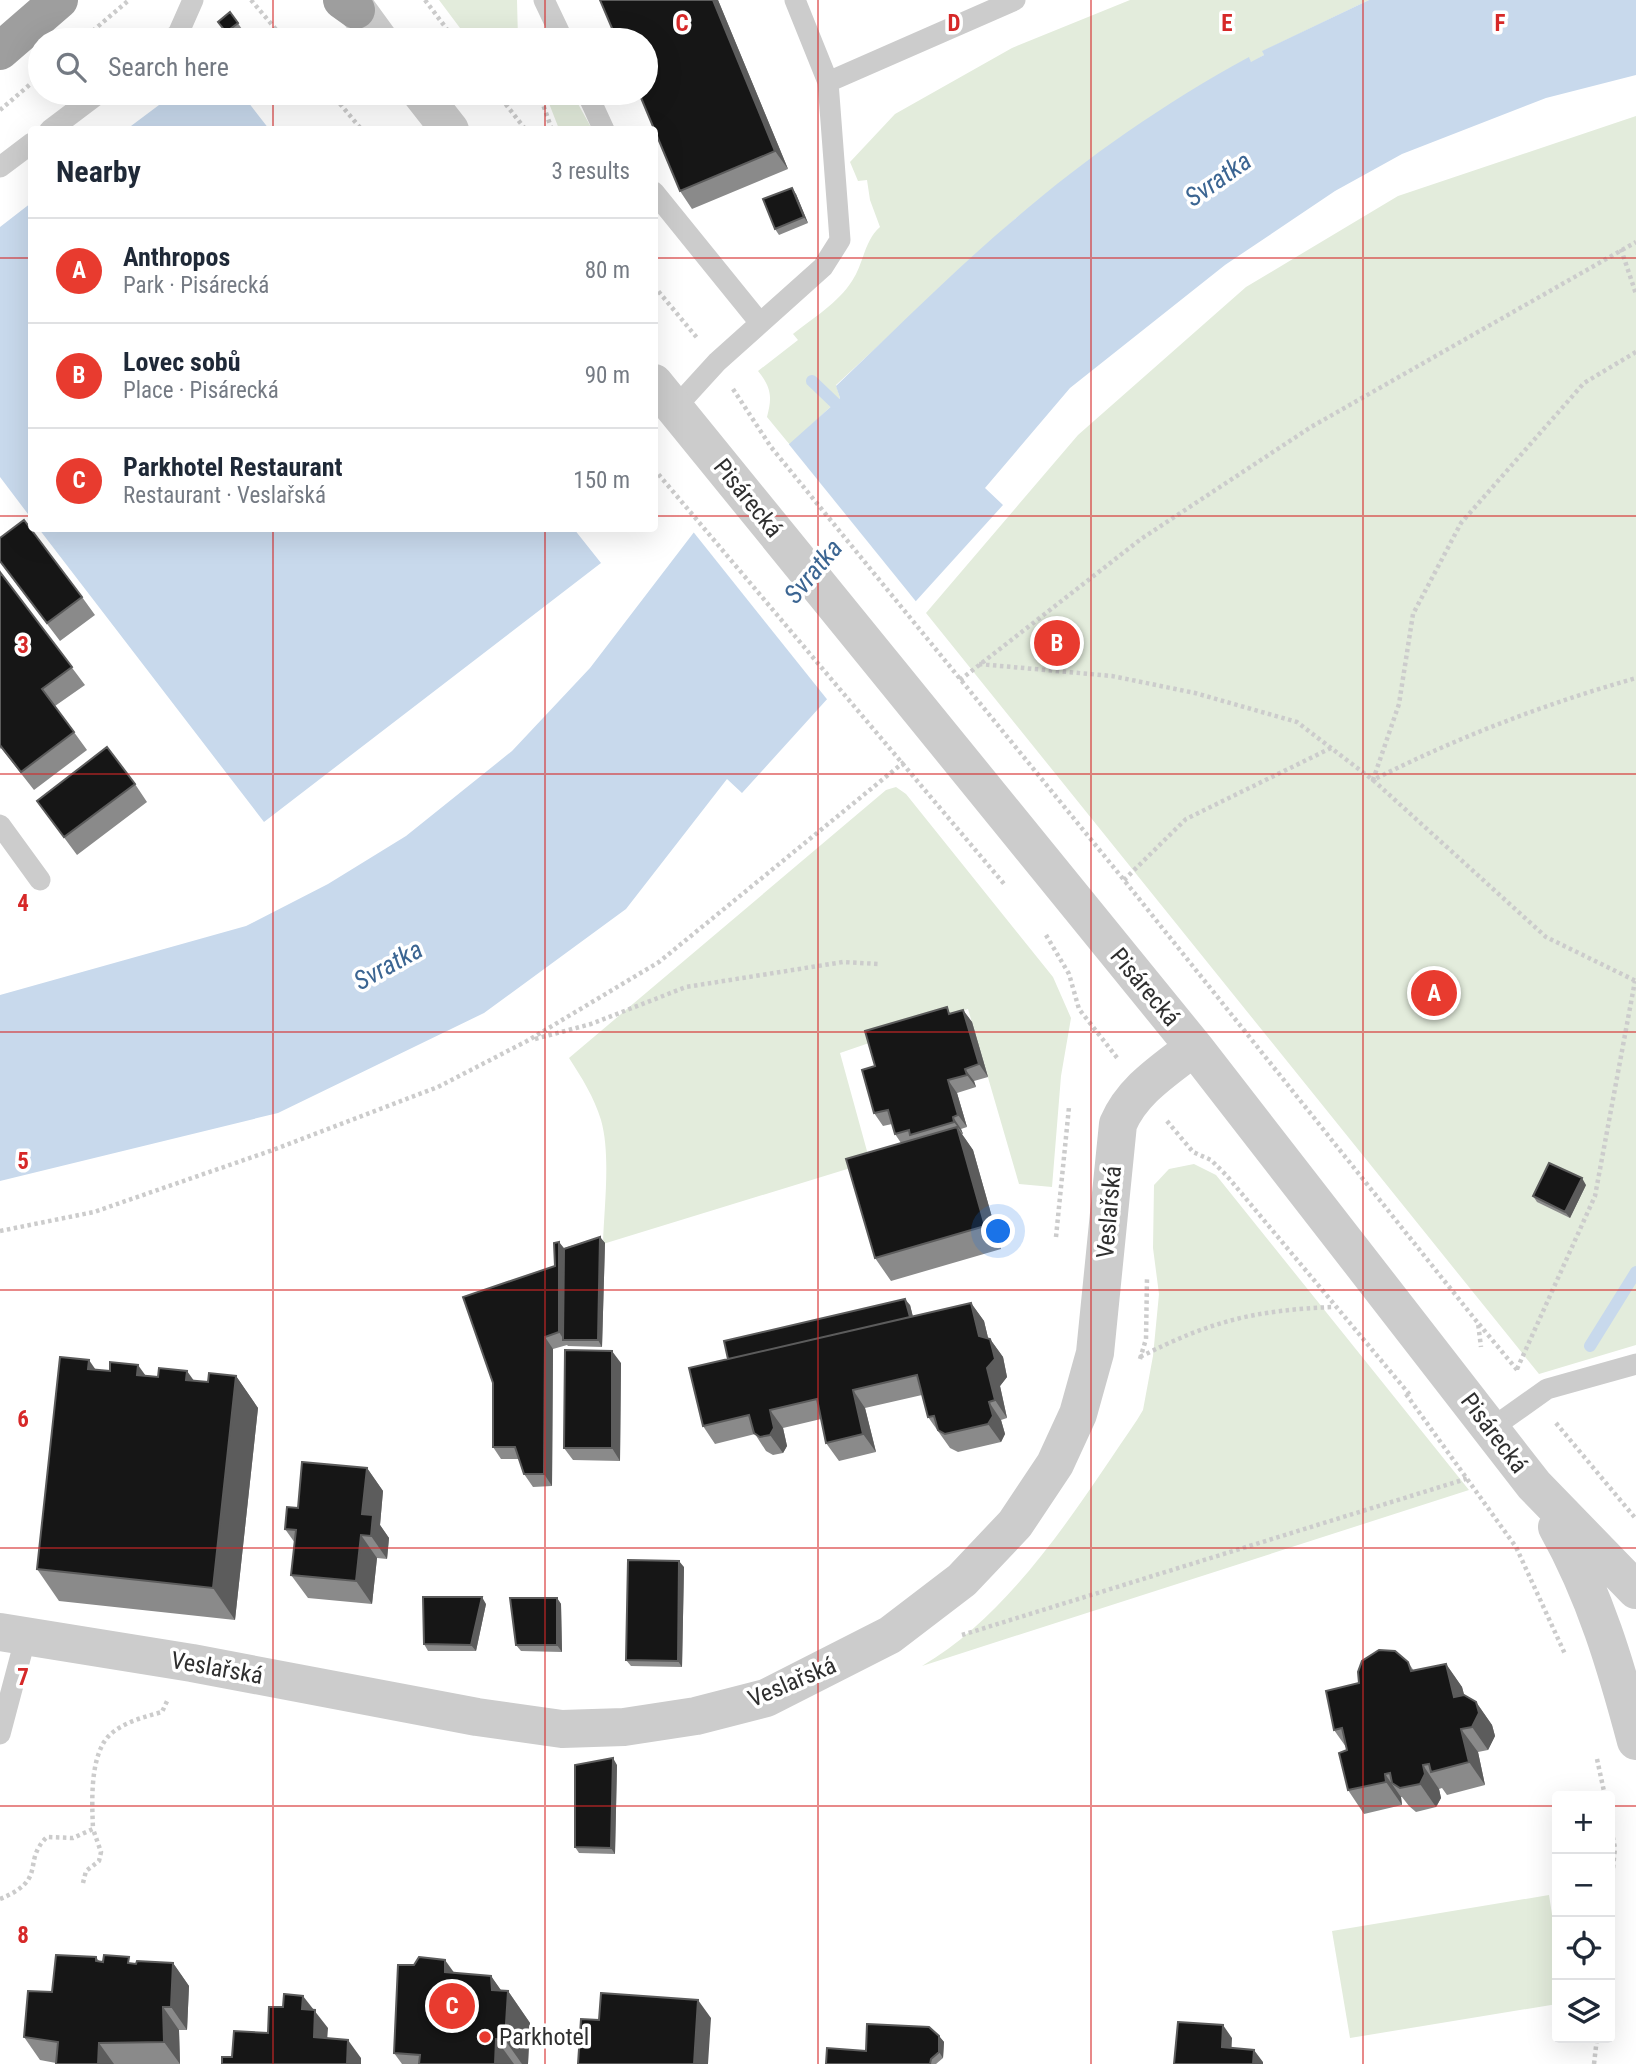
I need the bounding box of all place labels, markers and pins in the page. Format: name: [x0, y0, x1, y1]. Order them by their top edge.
pin: B: [1034, 617, 1080, 669]
pin: A: [1411, 967, 1457, 1019]
pin: C: [429, 1980, 475, 2032]
place label: Parkhotel: [499, 2023, 589, 2051]
marker: Parkhotel: [477, 2029, 493, 2045]

